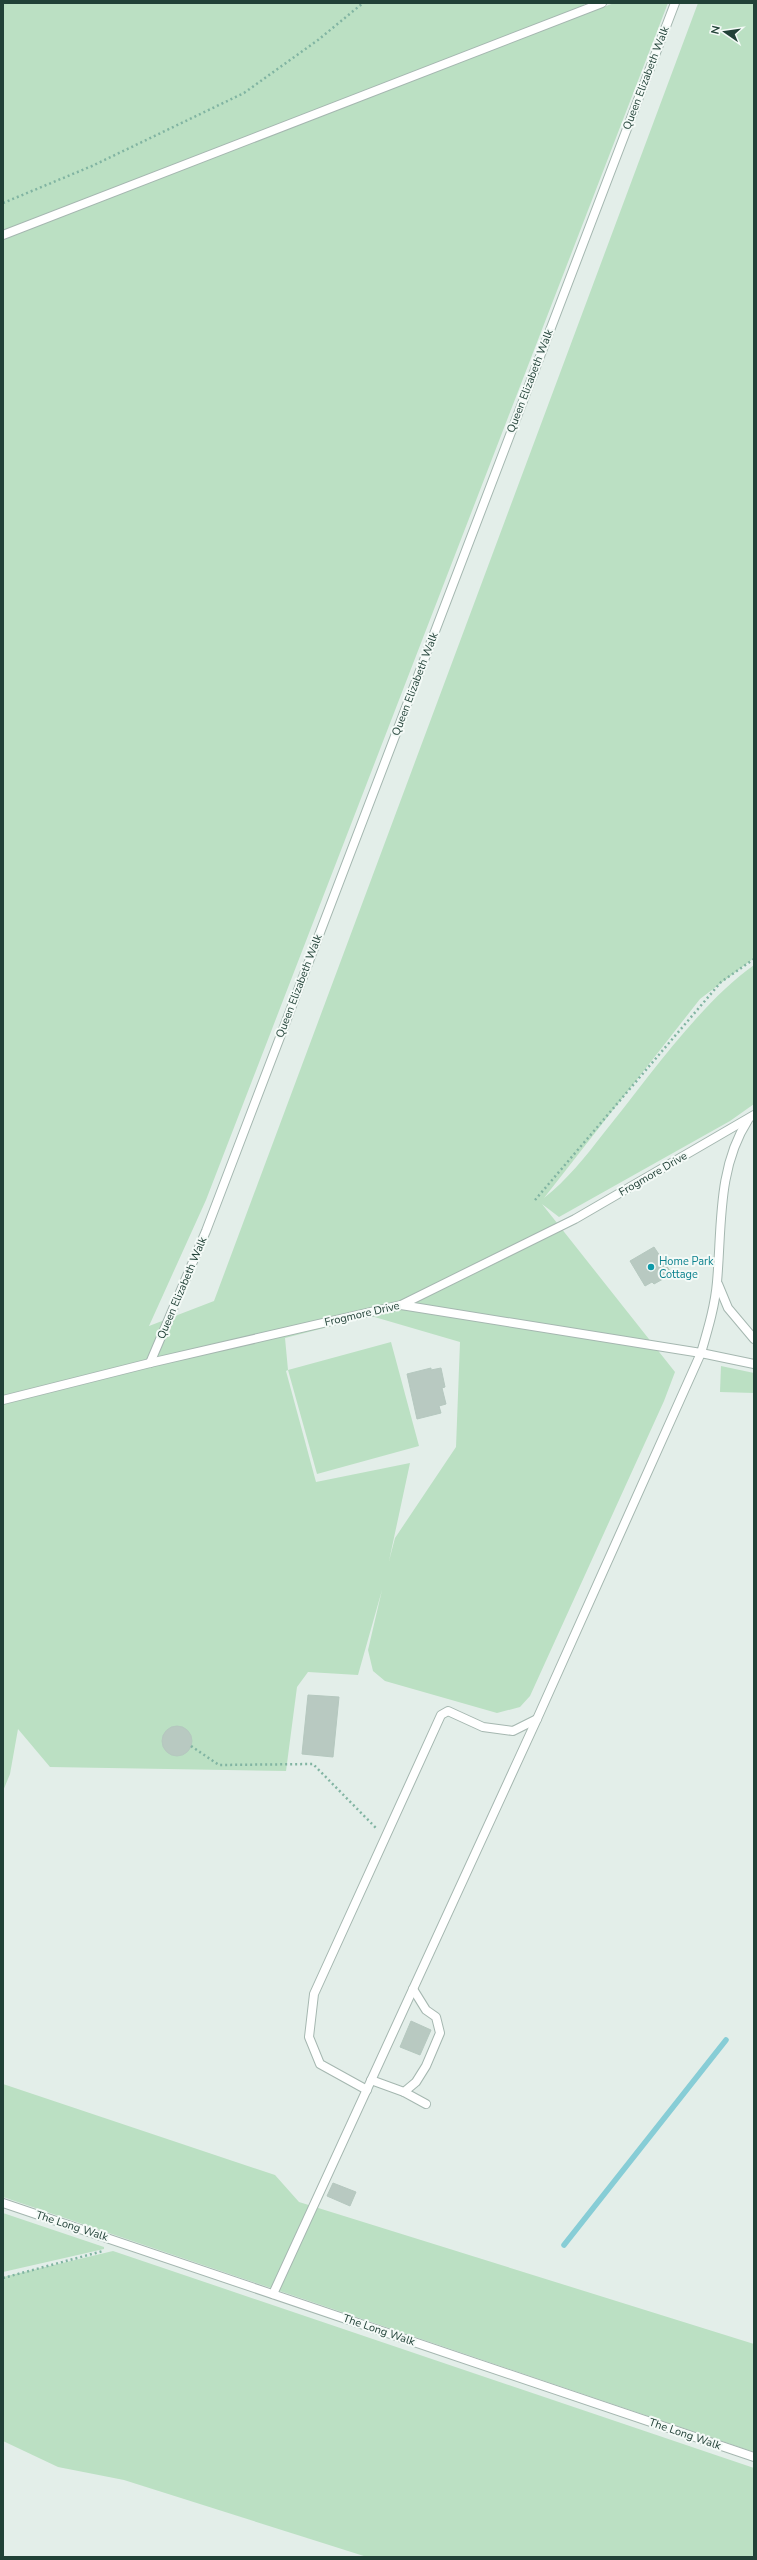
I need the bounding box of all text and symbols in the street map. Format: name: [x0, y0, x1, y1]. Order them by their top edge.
north arrow: [705, 12, 745, 52]
street label: Queen Elizabeth Walk: [619, 24, 673, 132]
text: N: [708, 24, 724, 36]
street label: Queen Elizabeth Walk: [503, 327, 557, 435]
street label: Queen Elizabeth Walk: [388, 630, 442, 738]
street label: Queen Elizabeth Walk: [272, 932, 326, 1040]
street label: Frogmore Drive: [616, 1148, 690, 1200]
street label: Queen Elizabeth Walk: [154, 1234, 211, 1341]
place label: Home Park Cottage: [659, 1254, 714, 1282]
marker: Home Park Cottage: [646, 1262, 656, 1272]
street label: Frogmore Drive: [323, 1298, 401, 1330]
street label: The Long Walk: [34, 2207, 111, 2245]
street label: The Long Walk: [341, 2311, 417, 2349]
street label: The Long Walk: [647, 2415, 723, 2453]

